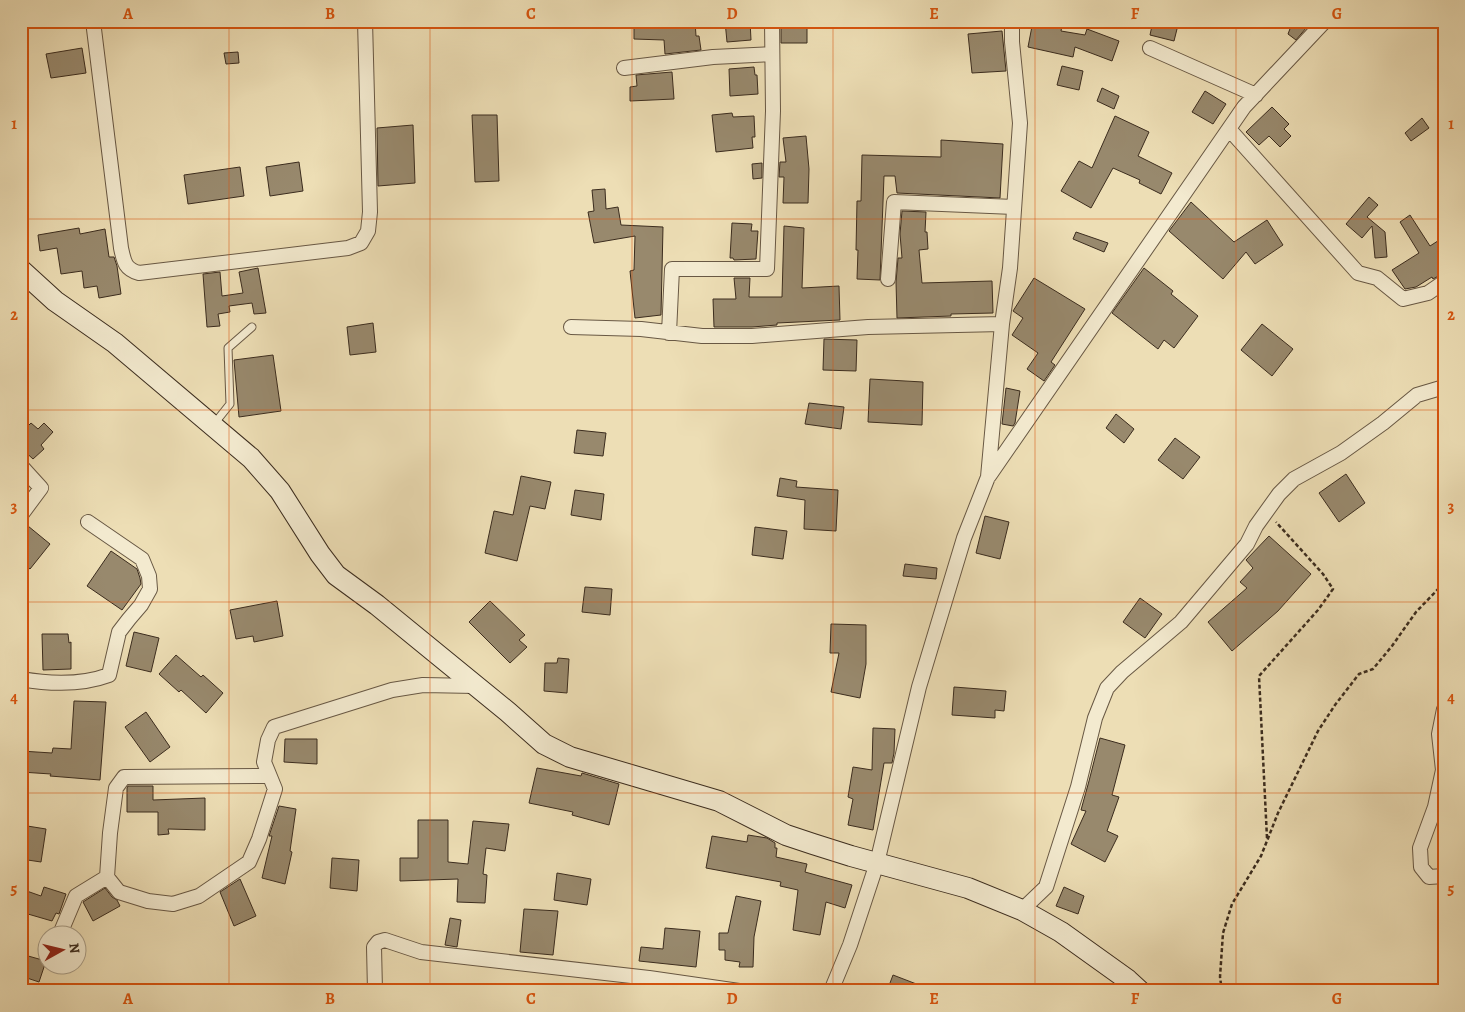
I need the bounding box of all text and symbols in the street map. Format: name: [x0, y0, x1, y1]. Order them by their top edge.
text: A: [122, 3, 134, 25]
text: B: [325, 3, 335, 25]
text: C: [526, 3, 536, 25]
text: D: [726, 3, 738, 25]
text: E: [929, 3, 939, 25]
text: F: [1131, 3, 1140, 25]
text: G: [1332, 3, 1342, 25]
text: 1: [11, 113, 17, 135]
text: 1: [1448, 113, 1454, 135]
text: 2: [10, 304, 18, 326]
text: 2: [1447, 304, 1455, 326]
text: 3: [11, 496, 18, 518]
text: 3: [1448, 496, 1455, 518]
text: 4: [10, 687, 18, 709]
text: 4: [1447, 687, 1455, 709]
text: 5: [11, 878, 18, 900]
text: 5: [1448, 878, 1455, 900]
north arrow: [38, 924, 88, 974]
text: N: [64, 942, 84, 955]
text: A: [122, 988, 134, 1010]
text: B: [325, 988, 335, 1010]
text: C: [526, 988, 536, 1010]
text: D: [726, 988, 738, 1010]
text: E: [929, 988, 939, 1010]
text: F: [1131, 988, 1140, 1010]
text: G: [1332, 988, 1342, 1010]

